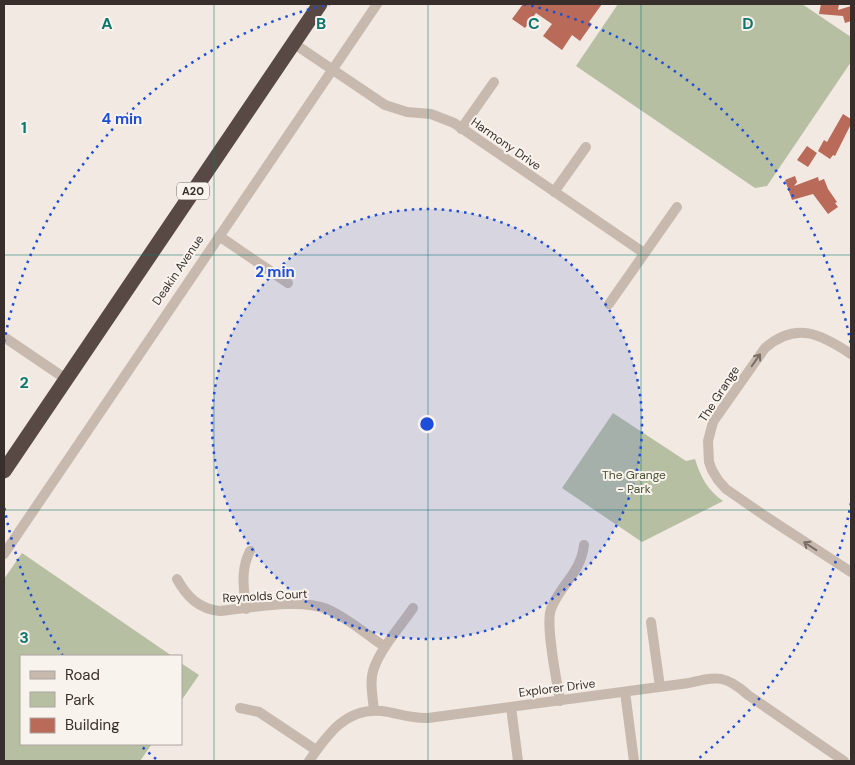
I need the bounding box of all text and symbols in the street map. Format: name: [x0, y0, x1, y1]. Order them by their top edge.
text: A: [101, 13, 113, 34]
text: B: [316, 13, 326, 34]
text: C: [528, 13, 540, 34]
text: D: [742, 13, 754, 34]
text: 4 min: [102, 109, 142, 129]
street label: Harmony Drive: [468, 114, 544, 174]
text: 1: [21, 117, 27, 138]
road number: A20: [177, 182, 209, 200]
street label: Deakin Avenue: [149, 232, 207, 308]
text: 2 min: [255, 262, 295, 282]
one-way arrow: [751, 353, 761, 367]
street label: The Grange: [695, 363, 743, 425]
text: 2: [19, 372, 29, 393]
centre of rings: [418, 415, 436, 433]
park label: The Grange - Park: [602, 467, 666, 497]
one-way arrow: [803, 541, 817, 551]
street label: Reynolds Court: [222, 586, 308, 606]
text: 3: [19, 627, 29, 648]
legend: [20, 655, 182, 745]
text: Road: [65, 665, 100, 685]
street label: Explorer Drive: [518, 675, 596, 701]
text: Park: [65, 690, 95, 710]
text: Building: [65, 715, 120, 735]

